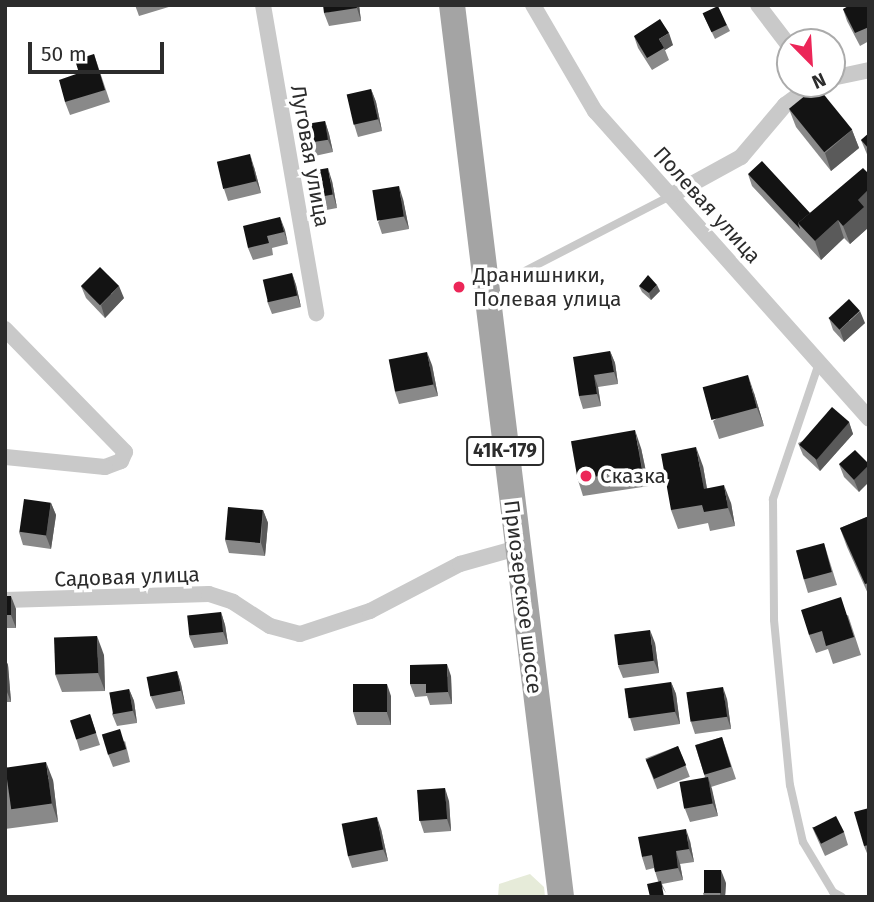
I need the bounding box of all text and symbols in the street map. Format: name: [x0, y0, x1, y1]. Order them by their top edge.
scale bar: [32, 28, 168, 72]
north arrow: [776, 28, 846, 98]
text: 50 m: [41, 41, 87, 67]
text: N: [809, 68, 829, 94]
street label: Луговая улица: [285, 83, 335, 229]
street label: Полевая улица: [648, 141, 766, 269]
place label: Дранишники, Полевая улица: [473, 262, 621, 312]
marker: Дранишники, Полевая улица: [451, 279, 467, 295]
road number: 41К-179: [465, 436, 545, 466]
place label: Сказка: [600, 463, 666, 489]
marker: Сказка: [578, 468, 594, 484]
street label: Приозерское шоссе: [499, 499, 547, 695]
street label: Садовая улица: [54, 562, 200, 592]

